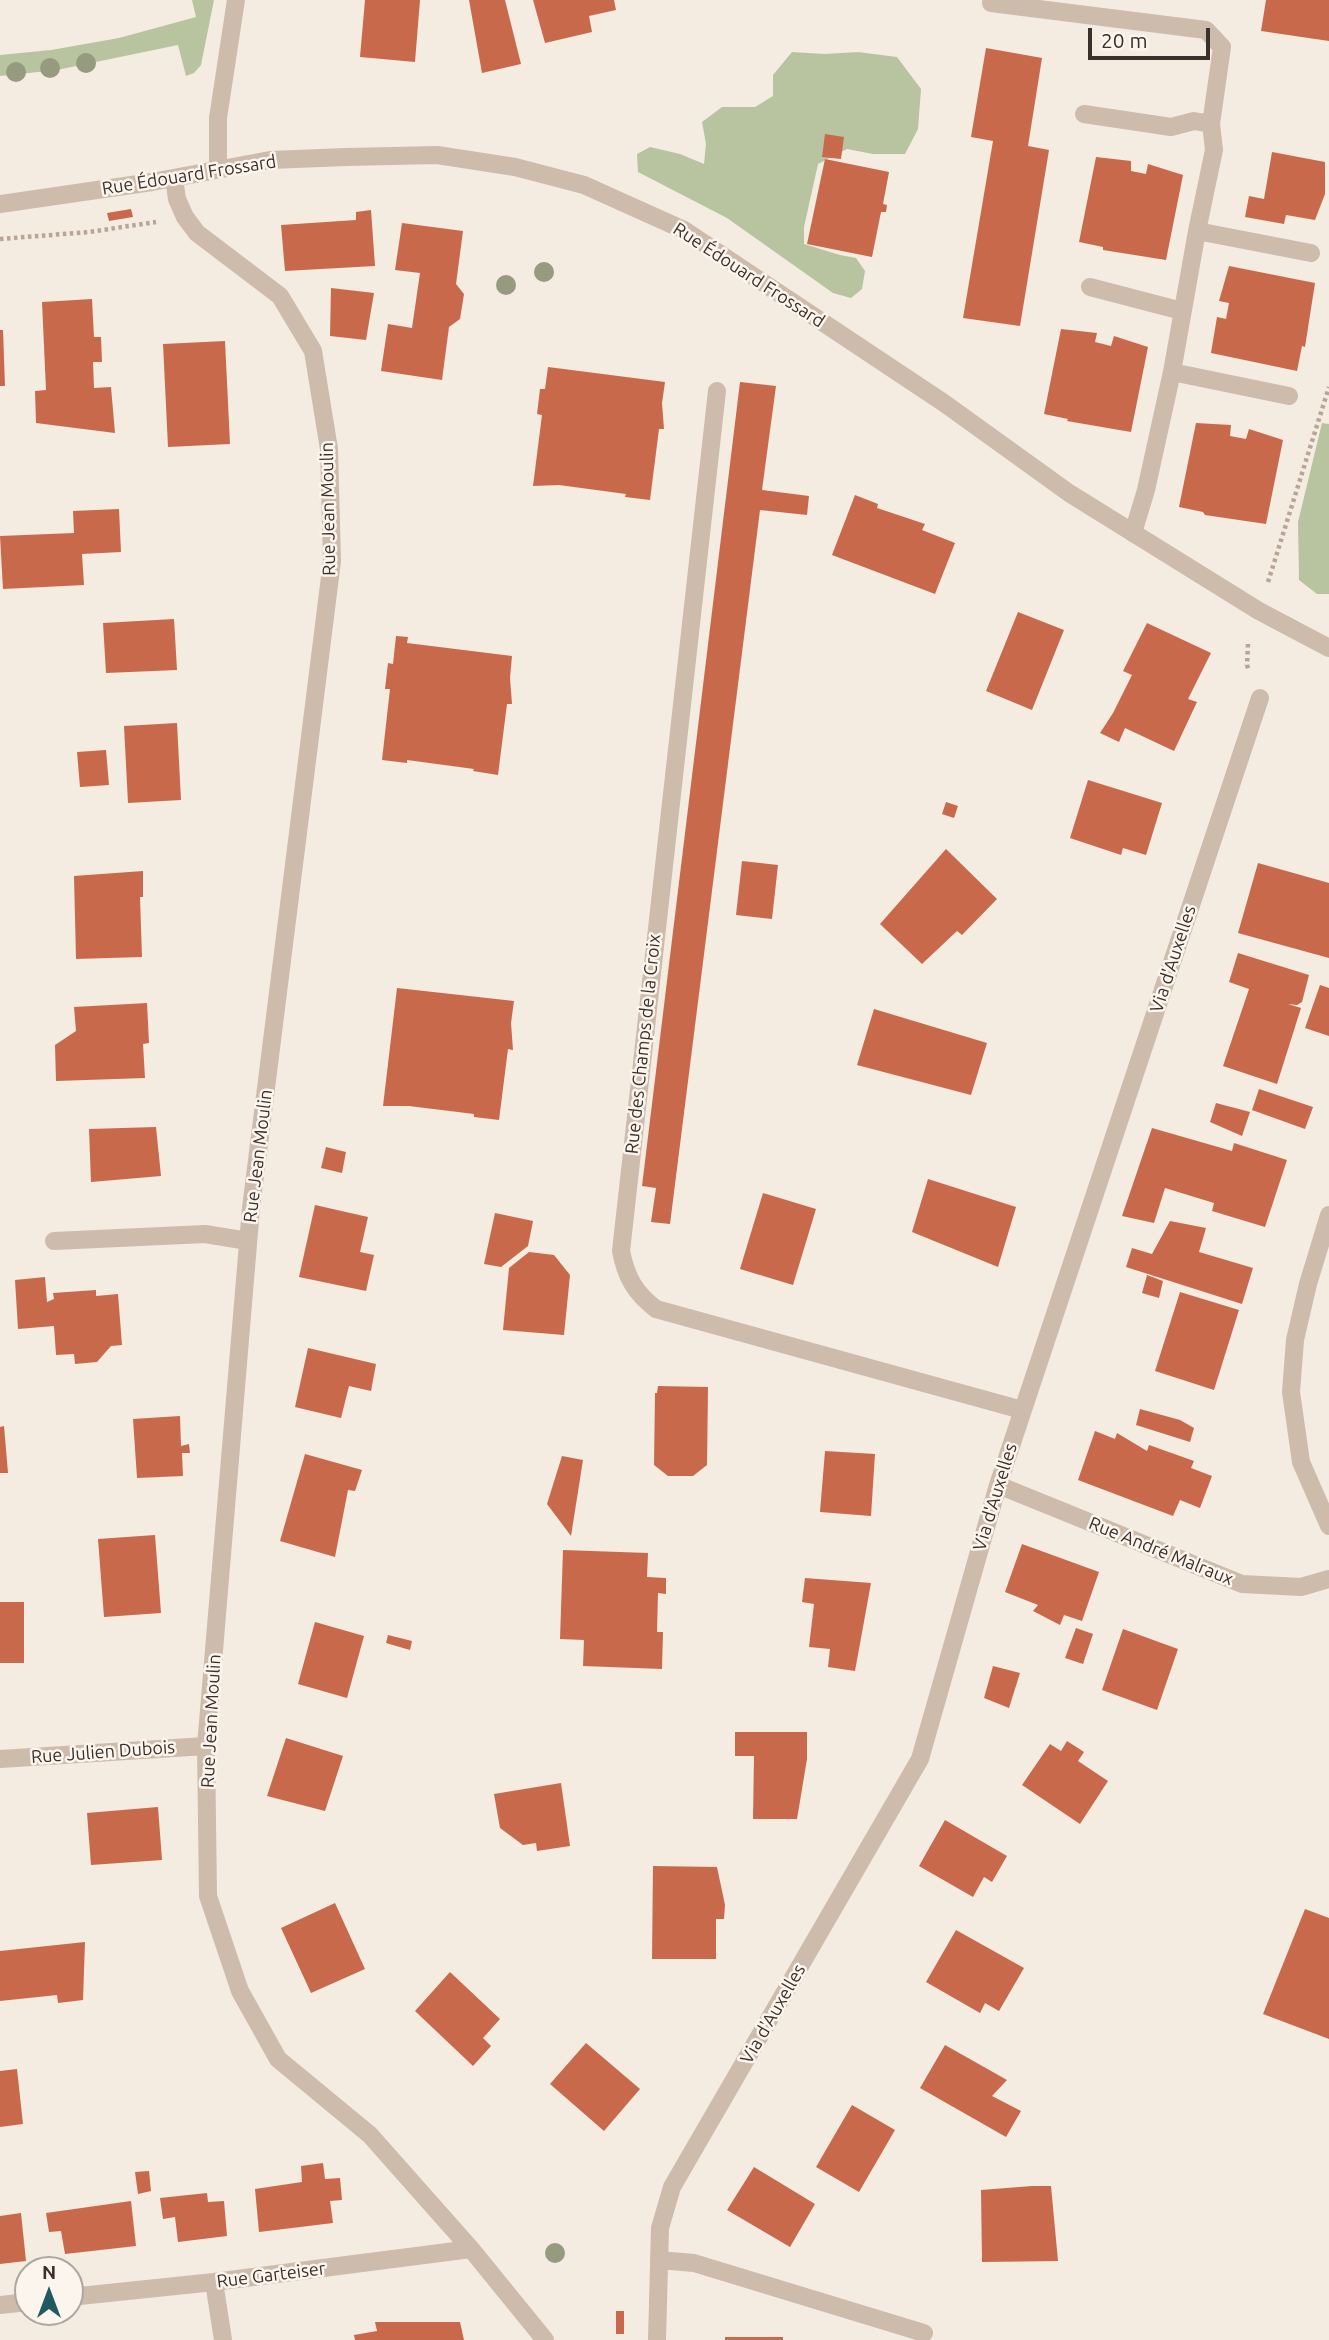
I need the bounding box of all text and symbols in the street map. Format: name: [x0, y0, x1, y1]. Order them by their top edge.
scale bar: [1091, 14, 1214, 58]
text: 20 m: [1101, 28, 1148, 52]
street label: Rue Édouard Frossard: [100, 151, 278, 199]
street label: Rue Édouard Frossard: [669, 218, 829, 332]
street label: Rue Jean Moulin: [316, 442, 340, 576]
street label: Via d'Auxelles: [1146, 903, 1200, 1015]
street label: Rue des Champs de la Croix: [621, 933, 665, 1155]
street label: Rue Jean Moulin: [239, 1088, 277, 1224]
street label: Via d'Auxelles: [968, 1441, 1022, 1553]
street label: Rue André Malraux: [1086, 1512, 1236, 1590]
street label: Rue Jean Moulin: [197, 1654, 225, 1788]
street label: Rue Julien Dubois: [30, 1736, 176, 1768]
street label: Via d'Auxelles: [736, 1960, 810, 2068]
north arrow: [14, 2256, 84, 2326]
street label: Rue Garteiser: [215, 2258, 327, 2292]
text: N: [42, 2261, 56, 2283]

